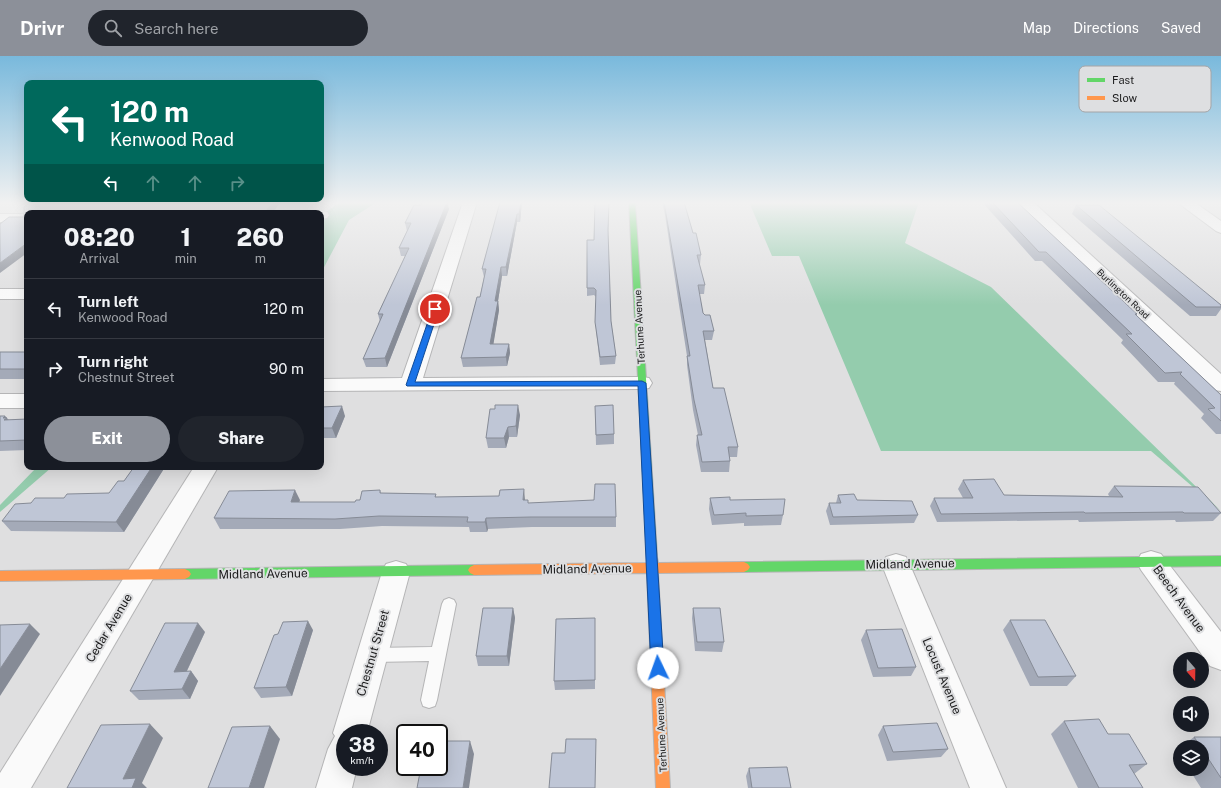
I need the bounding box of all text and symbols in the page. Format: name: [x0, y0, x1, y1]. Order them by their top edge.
search box: [88, 10, 368, 46]
text: Drivr: [20, 17, 64, 39]
icon: search: [102, 17, 124, 39]
text: Search here: [134, 20, 219, 37]
text: Map: [1023, 20, 1051, 36]
text: Directions: [1073, 20, 1139, 36]
text: Saved: [1161, 20, 1201, 36]
legend: [1079, 66, 1211, 112]
text: Fast: [1112, 74, 1134, 86]
text: Slow: [1112, 92, 1138, 104]
text: 120 m: [110, 95, 189, 128]
icon: left: [44, 96, 96, 148]
text: Kenwood Road: [110, 129, 234, 150]
icon: left: [100, 172, 122, 194]
icon: ahead: [142, 172, 164, 194]
icon: ahead: [184, 172, 206, 194]
icon: right: [226, 172, 248, 194]
text: 08:20: [64, 223, 135, 251]
text: 1: [180, 223, 191, 251]
text: 260: [236, 223, 284, 251]
text: Arrival: [79, 251, 119, 266]
text: min: [175, 251, 197, 266]
text: m: [255, 251, 266, 266]
street label: Burlington Road: [1095, 266, 1152, 321]
street label: Terhune Avenue: [631, 289, 647, 365]
pin: [418, 292, 452, 326]
text: Turn left: [78, 293, 139, 310]
icon: left: [44, 298, 66, 320]
icon: arrive: [424, 298, 446, 320]
text: 120 m: [263, 300, 304, 317]
text: Kenwood Road: [78, 310, 168, 325]
text: Turn right: [78, 353, 148, 370]
icon: right: [44, 358, 66, 380]
text: 90 m: [269, 360, 304, 377]
text: Chestnut Street: [78, 370, 175, 385]
button: Exit: [44, 416, 170, 462]
button: Share: [178, 416, 304, 462]
street label: Midland Avenue: [865, 556, 955, 572]
street label: Midland Avenue: [542, 561, 632, 577]
street label: Beech Avenue: [1150, 563, 1208, 635]
street label: Midland Avenue: [218, 566, 308, 582]
street label: Cedar Avenue: [83, 591, 135, 665]
street label: Chestnut Street: [354, 608, 392, 698]
street label: Locust Avenue: [920, 636, 964, 717]
position arrow: [637, 647, 679, 689]
north arrow: [1173, 652, 1209, 688]
map controls: [1173, 652, 1209, 776]
button: sound: [1173, 696, 1209, 732]
street label: Terhune Avenue: [653, 697, 669, 773]
speed limit sign: 40: [396, 724, 448, 776]
text: 38: [349, 733, 375, 757]
button: layers: [1173, 740, 1209, 776]
text: km/h: [350, 754, 374, 766]

